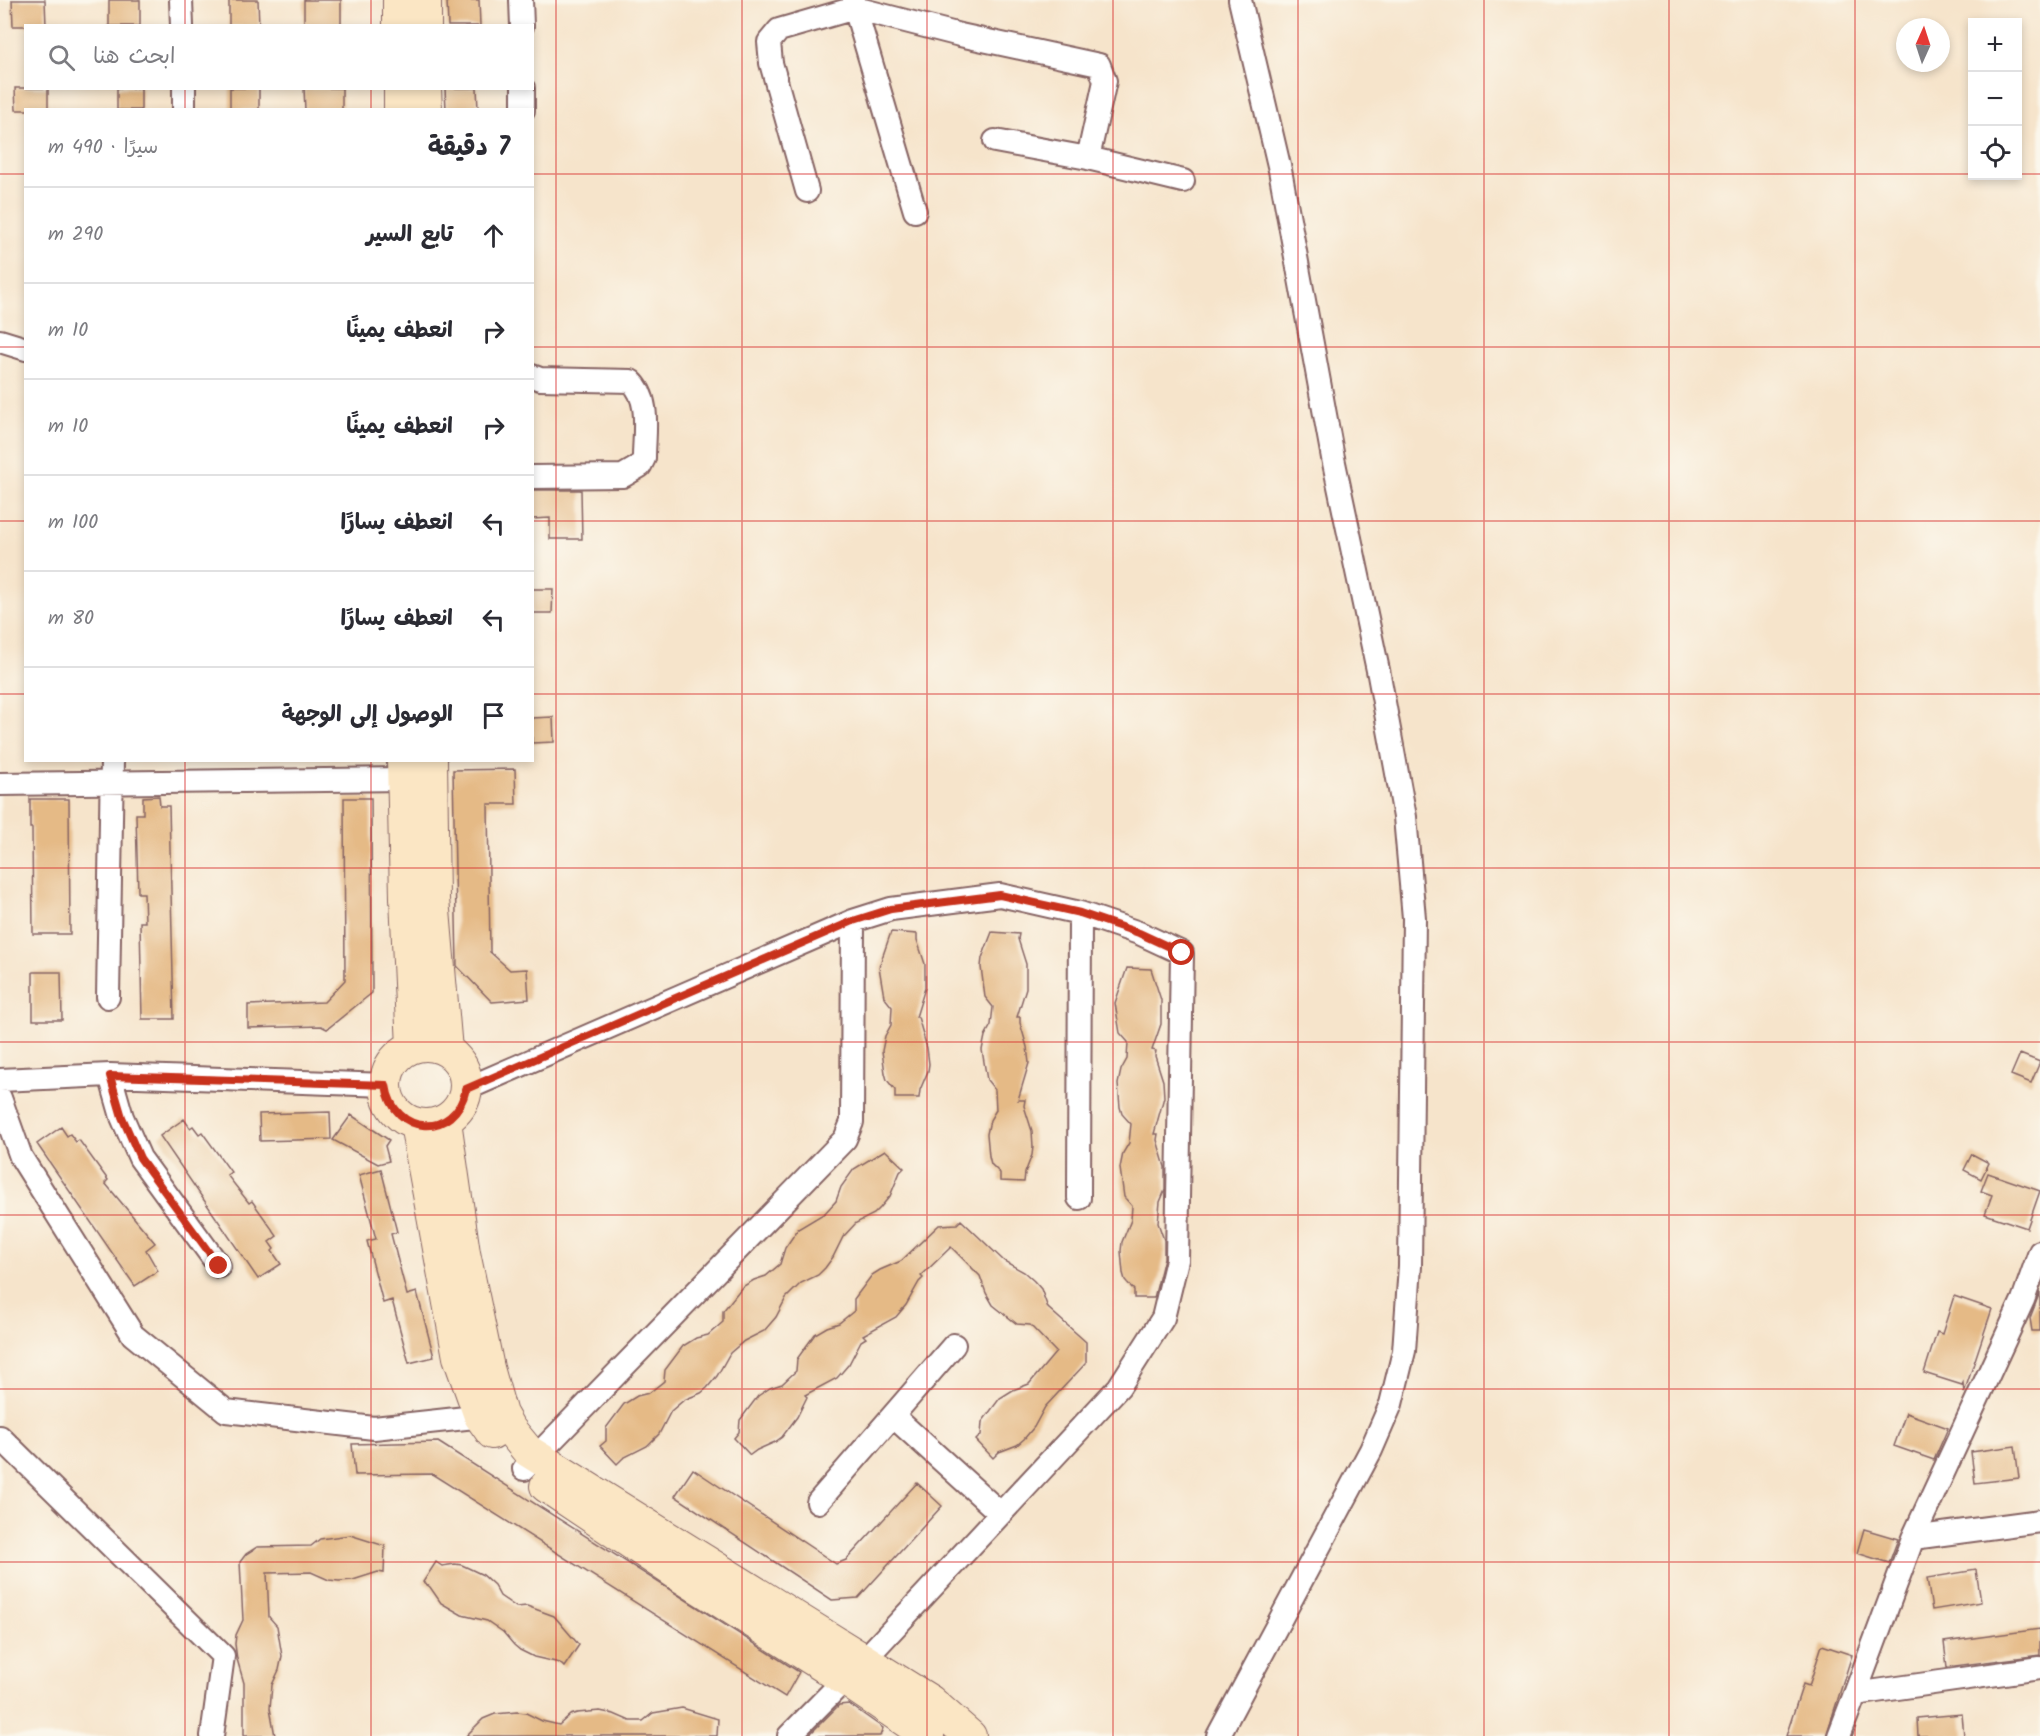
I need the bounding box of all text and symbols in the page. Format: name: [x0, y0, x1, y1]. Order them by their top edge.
north arrow: [1896, 18, 1950, 72]
map controls: [1968, 18, 2022, 180]
button: +: [1968, 18, 2022, 72]
search box: [24, 24, 534, 90]
text: ابحث هنا: [93, 40, 175, 75]
icon: search: [45, 41, 78, 74]
button: −: [1968, 72, 2022, 126]
button: locate: [1968, 126, 2022, 180]
text: 7 دقيقة: [428, 127, 510, 169]
text: سيرًا · 490 m: [48, 132, 158, 164]
text: تابع السير: [366, 218, 453, 253]
text: 290 m: [48, 219, 103, 251]
icon: ahead: [477, 219, 510, 252]
text: انعطف يمينًا: [346, 314, 453, 349]
text: 10 m: [48, 315, 88, 347]
icon: right: [477, 315, 510, 348]
text: انعطف يمينًا: [346, 410, 453, 445]
text: 10 m: [48, 411, 88, 443]
icon: right: [477, 411, 510, 444]
text: انعطف يسارًا: [341, 506, 453, 541]
text: 100 m: [48, 507, 98, 539]
icon: left: [477, 507, 510, 540]
text: انعطف يسارًا: [341, 602, 453, 637]
text: 80 m: [48, 603, 94, 635]
icon: left: [477, 603, 510, 636]
text: الوصول إلى الوجهة: [281, 698, 453, 733]
icon: arrive: [477, 699, 510, 732]
route start: [1168, 939, 1194, 965]
route end: [205, 1252, 231, 1278]

